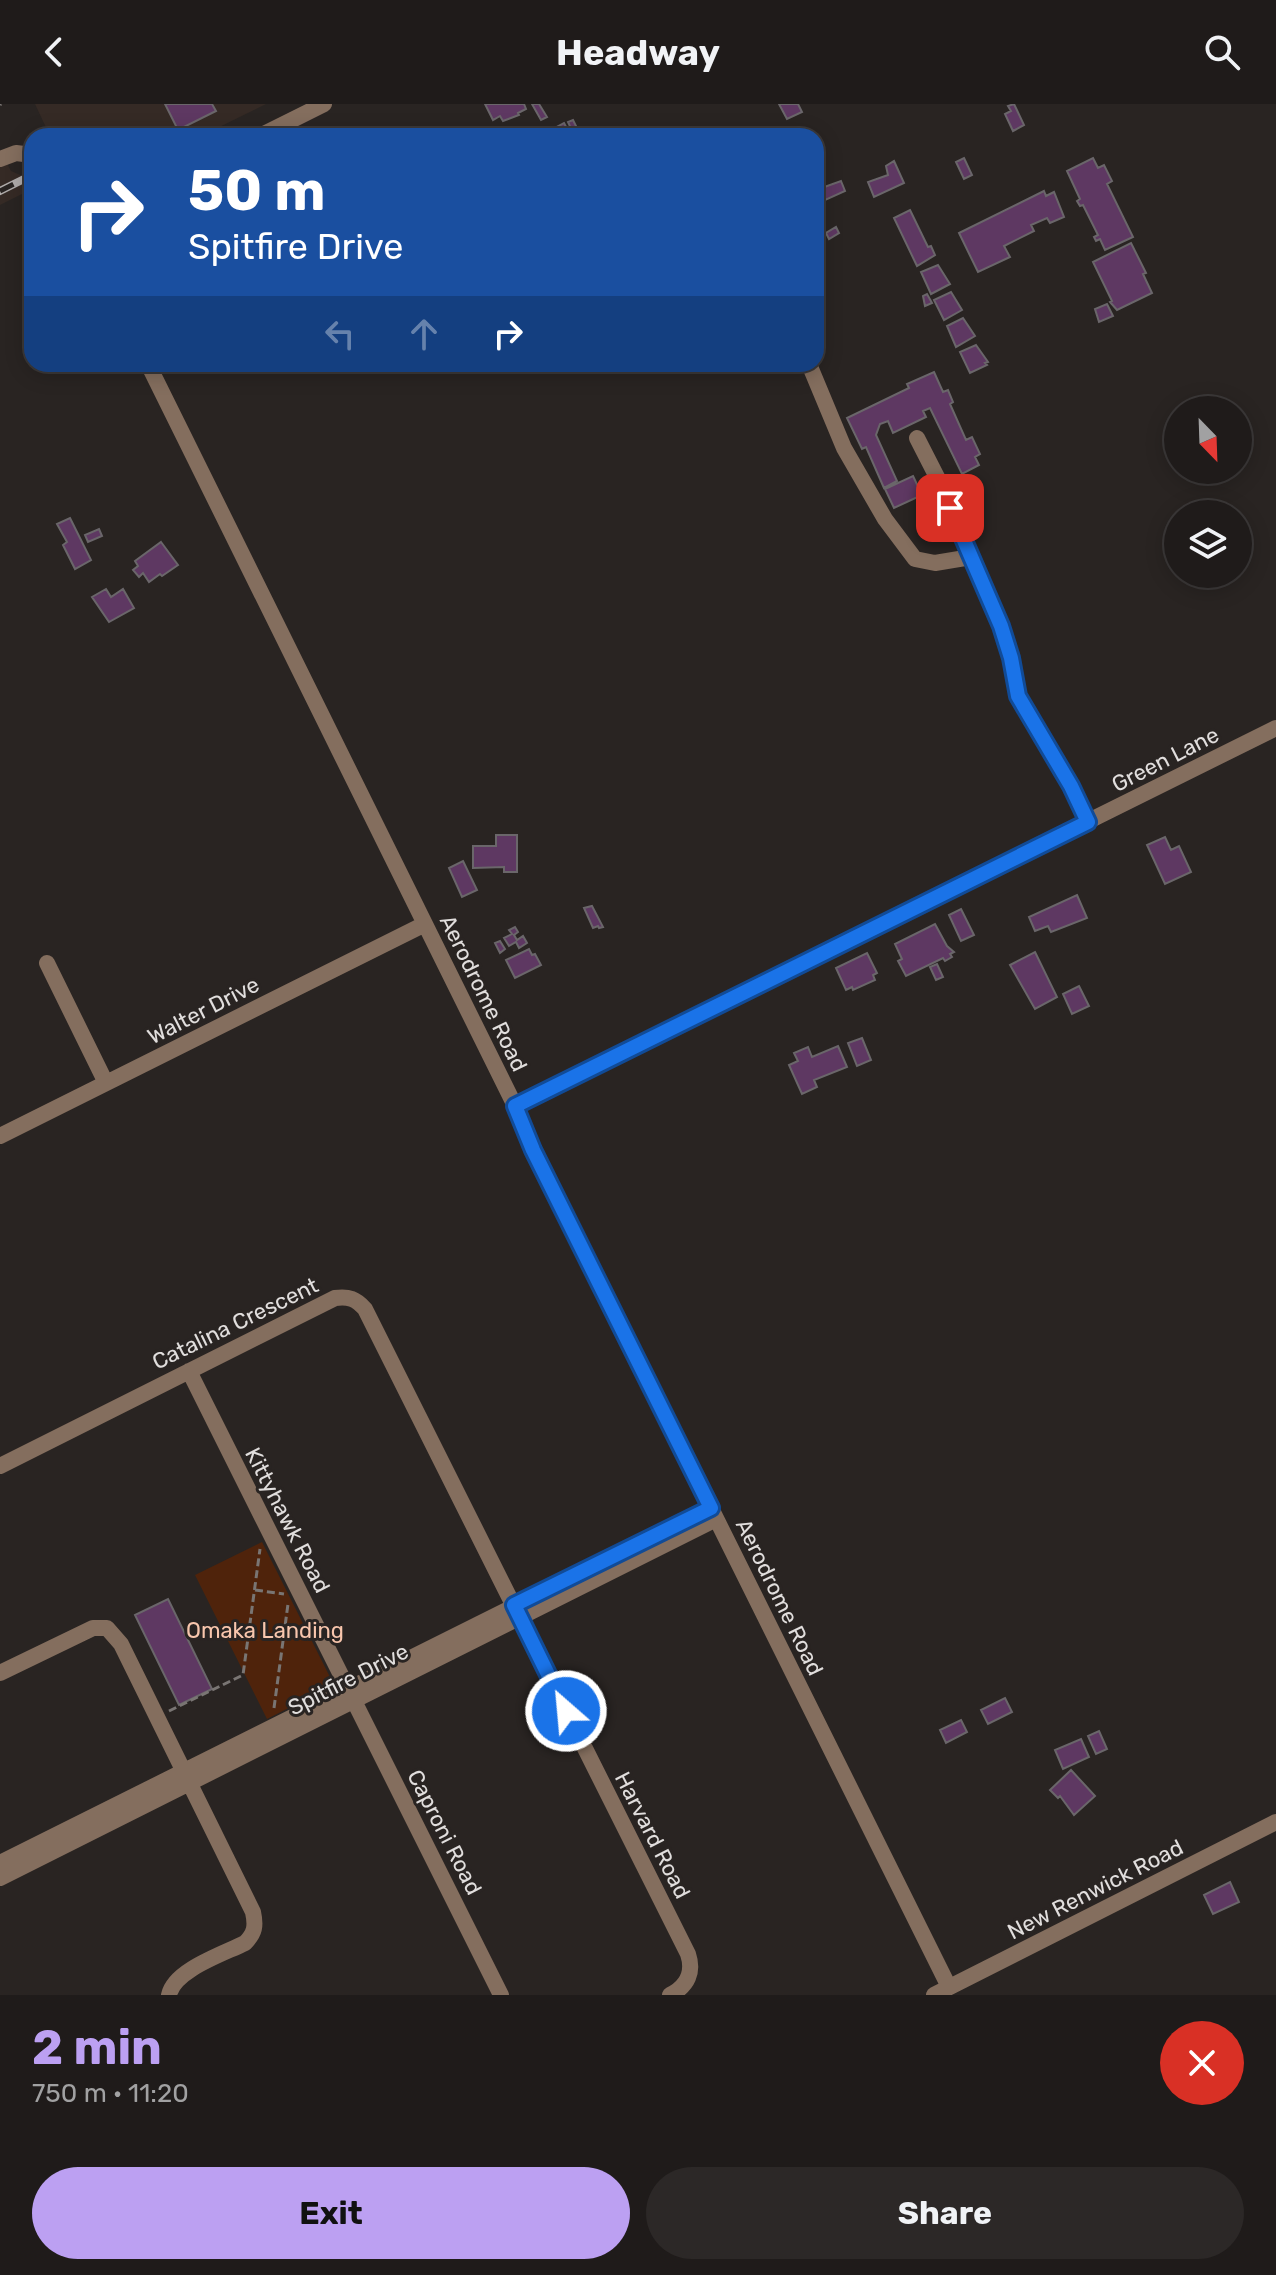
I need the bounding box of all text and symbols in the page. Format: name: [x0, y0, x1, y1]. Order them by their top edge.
icon: back: [32, 30, 76, 74]
icon: search: [1200, 30, 1244, 74]
text: Headway: [556, 31, 720, 74]
text: 50 m: [188, 158, 325, 224]
icon: right: [56, 160, 160, 264]
text: Spitfire Drive: [188, 225, 403, 268]
icon: left: [318, 312, 362, 356]
icon: ahead: [402, 312, 446, 356]
icon: right: [486, 312, 530, 356]
north arrow: [1164, 396, 1252, 484]
map controls: [1164, 396, 1252, 588]
pin: [916, 474, 984, 542]
icon: arrive: [928, 486, 972, 530]
button: layers: [1164, 500, 1252, 588]
street label: Green Lane: [1107, 721, 1223, 798]
street label: Aerodrome Road: [434, 910, 533, 1076]
street label: Walter Drive: [143, 971, 264, 1050]
street label: Catalina Crescent: [148, 1271, 323, 1375]
street label: Kittyhawk Road: [239, 1443, 336, 1598]
street label: Aerodrome Road: [730, 1514, 829, 1680]
park label: Omaka Landing: [186, 1617, 344, 1644]
street label: Spitfire Drive: [283, 1638, 413, 1721]
position arrow: [524, 1669, 608, 1753]
street label: Caproni Road: [401, 1765, 488, 1899]
street label: Harvard Road: [609, 1767, 696, 1903]
street label: New Renwick Road: [1003, 1834, 1188, 1945]
text: 2 min: [32, 2019, 162, 2076]
button: close: [1160, 2021, 1244, 2105]
text: 750 m · 11:20: [32, 2078, 189, 2109]
button: Exit: [32, 2167, 630, 2259]
button: Share: [646, 2167, 1244, 2259]

